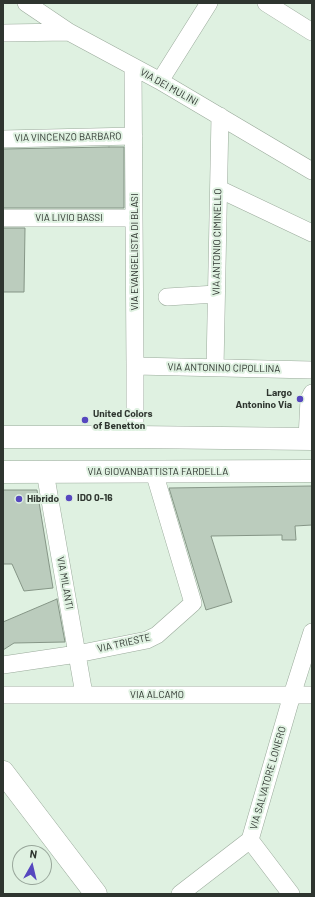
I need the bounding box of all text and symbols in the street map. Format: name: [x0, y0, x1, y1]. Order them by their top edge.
street label: VIA DEI MULINI: [138, 66, 200, 108]
street label: VIA VINCENZO BARBARO: [14, 130, 122, 144]
street label: VIA ANTONIO CIMINELLO: [210, 188, 224, 296]
street label: VIA EVANGELISTA DI BLASI: [129, 193, 141, 311]
street label: VIA LIVIO BASSI: [35, 212, 103, 224]
street label: VIA ANTONINO CIPOLLINA: [168, 361, 280, 375]
place label: Largo Antonino Via: [235, 387, 292, 410]
marker: Largo Antonino Via: [295, 394, 305, 404]
place label: United Colors of Benetton: [93, 408, 153, 432]
marker: United Colors of Benetton: [80, 415, 90, 425]
street label: VIA GIOVANBATTISTA FARDELLA: [88, 466, 228, 478]
place label: IDO 0-16: [77, 492, 113, 504]
place label: Hibrido: [27, 493, 59, 505]
marker: IDO 0-16: [64, 493, 74, 503]
marker: Hibrido: [14, 494, 24, 504]
street label: VIA MILANTI: [54, 556, 76, 610]
street label: VIA TRIESTE: [96, 631, 152, 655]
street label: VIA ALCAMO: [130, 689, 184, 701]
street label: VIA SALVATORE LONERO: [248, 725, 288, 831]
north arrow: [12, 845, 52, 885]
text: N: [29, 847, 38, 861]

